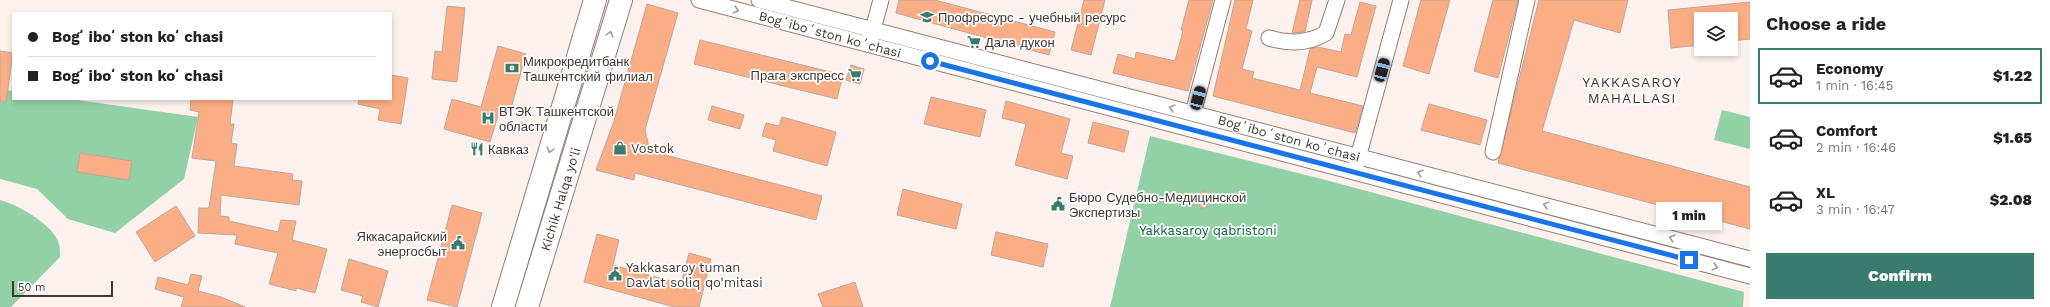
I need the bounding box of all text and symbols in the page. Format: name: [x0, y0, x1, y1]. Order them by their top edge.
one-way arrow: [733, 5, 740, 14]
street label: Bogʻiboʻston koʻchasi: [757, 8, 903, 61]
school or university icon: Профресурс - учебный ресурс: [919, 9, 935, 25]
place label: Профресурс - учебный ресурс: [938, 10, 1127, 25]
map controls: [1694, 12, 1738, 56]
button: layers: [1694, 12, 1738, 56]
text: Choose a ride: [1766, 13, 1886, 34]
text: Bogʻiboʻston koʻchasi: [52, 28, 223, 46]
one-way arrow: [605, 31, 614, 38]
supermarket icon: Дала дукон: [966, 34, 982, 50]
place label: Дала дукон: [985, 35, 1055, 50]
route start: [921, 52, 939, 70]
place label: Микрокредитбанк Ташкентский филиал: [523, 54, 653, 84]
car: [1373, 57, 1391, 83]
icon: car: [1768, 58, 1804, 94]
bank icon: Микрокредитбанк Ташкентский филиал: [504, 60, 520, 76]
text: Economy: [1816, 60, 1883, 78]
text: Bogʻiboʻston koʻchasi: [52, 67, 223, 85]
supermarket icon: Прага экспресс: [847, 67, 863, 83]
text: $1.22: [1993, 67, 2032, 85]
place label: Прага экспресс: [751, 68, 844, 83]
district label: YAKKASAROY MAHALLASI: [1582, 74, 1682, 106]
text: 1 min · 16:45: [1816, 78, 1893, 93]
car: [1189, 85, 1207, 111]
place label: ВТЭК Ташкентской области: [499, 104, 614, 134]
one-way arrow: [1169, 104, 1176, 113]
hospital icon: ВТЭК Ташкентской области: [480, 110, 496, 126]
street label: Bogʻiboʻston koʻchasi: [1216, 112, 1362, 165]
icon: car: [1768, 120, 1804, 156]
text: Comfort: [1816, 122, 1877, 140]
text: $1.65: [1993, 129, 2032, 147]
shop icon: Vostok: [612, 140, 628, 156]
text: 2 min · 16:46: [1816, 140, 1896, 155]
restaurant icon: Кавказ: [469, 141, 485, 157]
place label: Vostok: [631, 141, 675, 156]
place label: Кавказ: [488, 142, 529, 157]
street label: Kichik Halqa yo'li: [538, 146, 583, 253]
one-way arrow: [546, 146, 555, 153]
one-way arrow: [1417, 169, 1423, 177]
icon: car: [1768, 182, 1804, 218]
text: XL: [1816, 184, 1835, 202]
place label: Бюро Судебно-Медицинской Экспертизы: [1069, 190, 1246, 220]
text: $2.08: [1990, 191, 2032, 209]
public building icon: Бюро Судебно-Медицинской Экспертизы: [1050, 196, 1066, 212]
one-way arrow: [1543, 202, 1549, 210]
callout: 1 min: [1656, 202, 1722, 230]
text: 3 min · 16:47: [1816, 202, 1895, 217]
text: 1 min: [1672, 208, 1706, 223]
park label: Yakkasaroy qabristoni: [1139, 223, 1277, 238]
place label: Яккасарайский энергосбыт: [357, 229, 447, 259]
one-way arrow: [1668, 234, 1675, 243]
public building icon: Яккасарайский энергосбыт: [450, 235, 466, 251]
route end: [1680, 251, 1698, 269]
button: Confirm: [1766, 253, 2034, 299]
place label: Yakkasaroy tuman Davlat soliq qo'mitasi: [626, 260, 763, 290]
one-way arrow: [1711, 262, 1718, 271]
public building icon: Yakkasaroy tuman Davlat soliq qo'mitasi: [607, 266, 623, 282]
scale bar: [12, 279, 113, 298]
text: 50 m: [18, 281, 45, 294]

